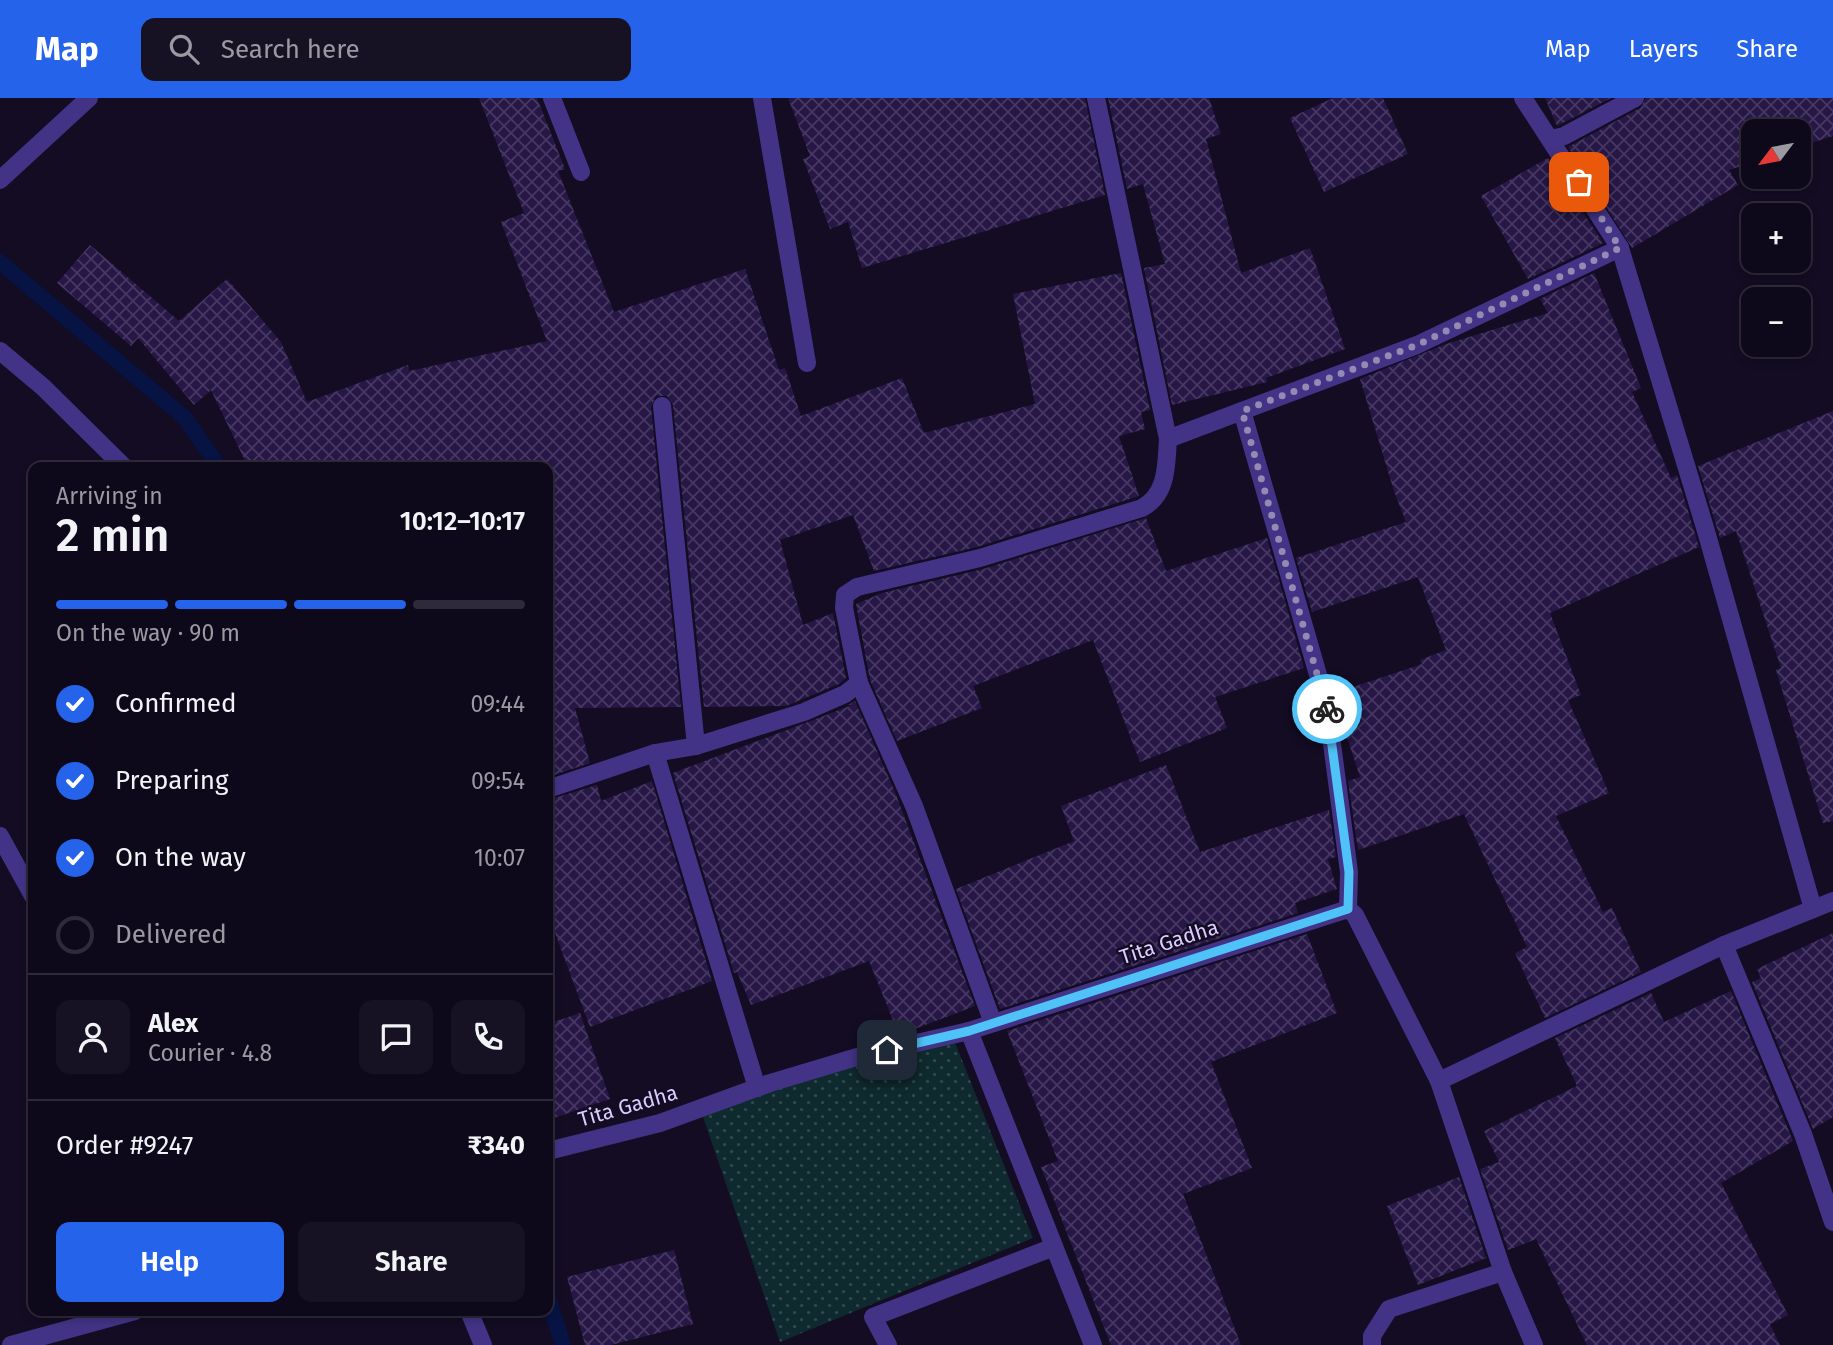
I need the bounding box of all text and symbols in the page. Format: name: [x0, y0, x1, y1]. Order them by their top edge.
search box: [141, 18, 631, 81]
text: Map: [35, 29, 99, 69]
icon: search: [165, 30, 203, 68]
text: Search here: [221, 34, 360, 65]
text: Map: [1545, 35, 1591, 63]
text: Layers: [1629, 35, 1698, 63]
text: Share: [1736, 35, 1798, 63]
north arrow: [1741, 119, 1811, 189]
map controls: [1741, 119, 1811, 357]
pin: [1549, 152, 1609, 212]
icon: bag: [1560, 163, 1598, 201]
button: +: [1741, 203, 1811, 273]
button: −: [1741, 287, 1811, 357]
text: Arriving in: [56, 482, 163, 510]
text: 10:12–10:17: [400, 506, 525, 537]
text: 2 min: [56, 508, 169, 563]
text: On the way · 90 m: [56, 619, 240, 647]
courier: [1292, 674, 1362, 744]
icon: check: [56, 685, 94, 723]
text: Confirmed: [115, 688, 236, 719]
text: 09:44: [470, 690, 525, 718]
icon: bike: [1308, 690, 1346, 728]
icon: check: [56, 762, 94, 800]
text: Preparing: [115, 765, 228, 796]
text: 09:54: [471, 767, 525, 795]
icon: check: [56, 839, 94, 877]
text: On the way: [115, 842, 246, 873]
text: 10:07: [474, 844, 525, 872]
street label: Tita Gadha: [1116, 914, 1222, 970]
text: Delivered: [115, 919, 227, 950]
button: person: [56, 1000, 130, 1074]
button: chat: [359, 1000, 433, 1074]
button: phone: [451, 1000, 525, 1074]
text: Alex: [148, 1008, 198, 1039]
pin: [857, 1020, 917, 1080]
icon: home: [868, 1031, 906, 1069]
text: Courier · 4.8: [148, 1039, 272, 1067]
street label: Tita Gadha: [575, 1079, 681, 1133]
text: Order #9247: [56, 1130, 193, 1161]
text: ₹340: [468, 1130, 525, 1161]
button: Help: [56, 1222, 284, 1302]
button: Share: [298, 1222, 525, 1302]

